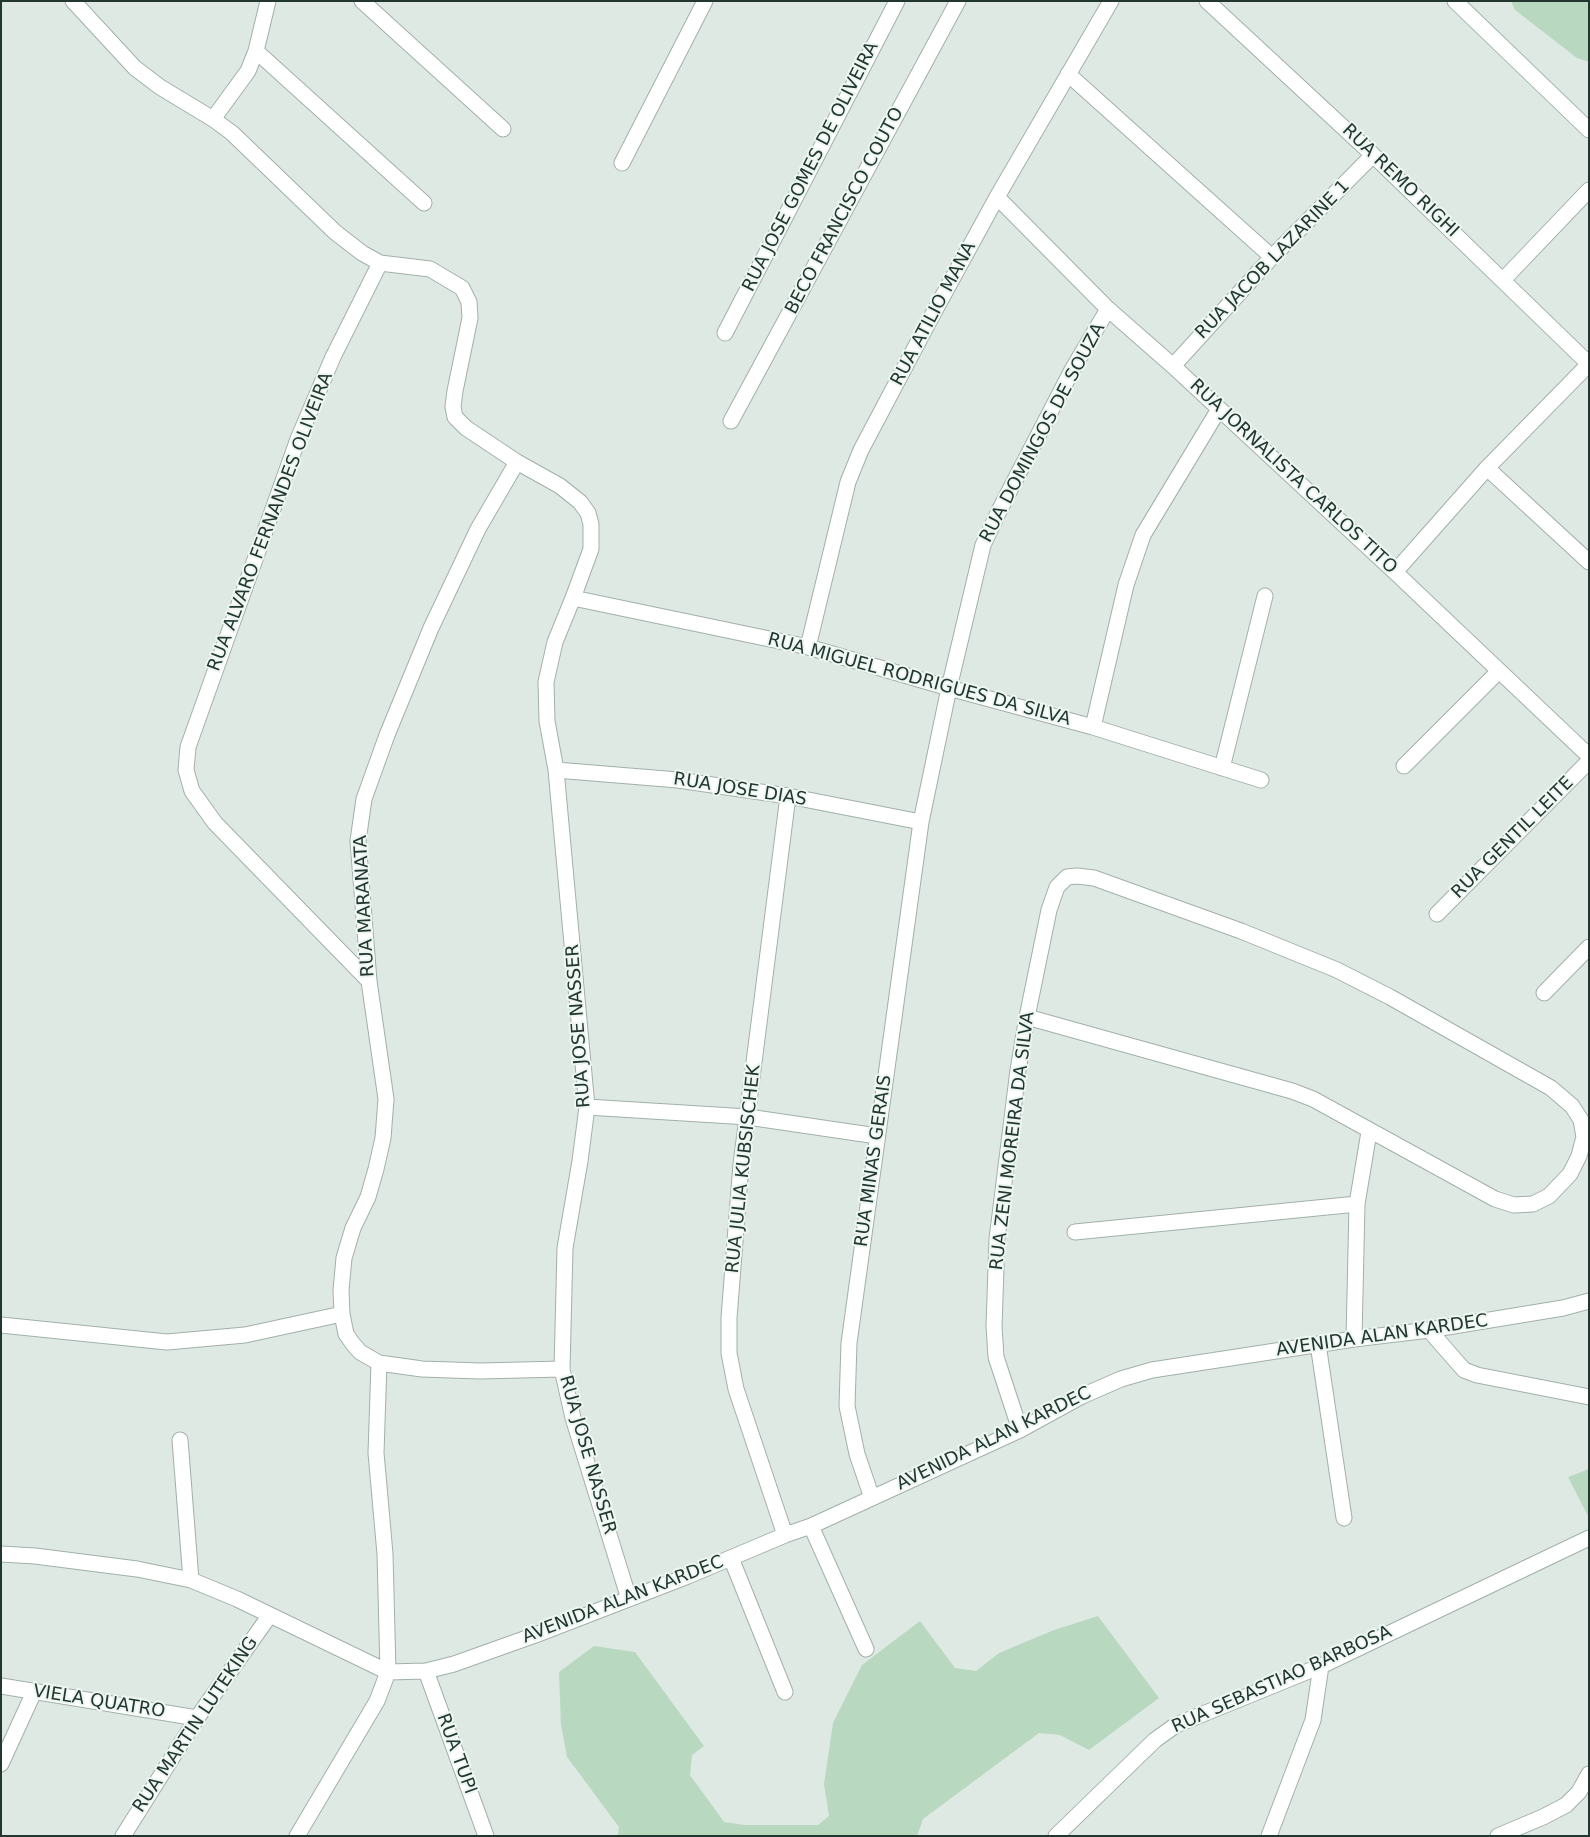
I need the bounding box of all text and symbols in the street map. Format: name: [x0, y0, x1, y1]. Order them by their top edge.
street label: RUA JOSE GOMES DE OLIVEIRA: [738, 39, 884, 295]
street label: BECO FRANCISCO COUTO: [781, 104, 909, 318]
street label: RUA REMO RIGHI: [1337, 120, 1463, 242]
street label: RUA JACOB LAZARINE 1: [1191, 176, 1355, 344]
street label: RUA ATILIO MANA: [887, 238, 981, 390]
street label: RUA DOMINGOS DE SOUZA: [976, 320, 1110, 546]
street label: RUA ALVARO FERNANDES OLIVEIRA: [204, 370, 338, 674]
street label: RUA JORNALISTA CARLOS TITO: [1185, 375, 1401, 579]
street label: RUA MIGUEL RODRIGUES DA SILVA: [765, 629, 1073, 731]
street label: RUA JOSE DIAS: [672, 769, 808, 811]
street label: RUA GENTIL LEITE: [1448, 773, 1578, 903]
street label: RUA MARANATA: [351, 835, 379, 977]
street label: RUA JOSE NASSER: [562, 943, 596, 1109]
street label: RUA ZENI MOREIRA DA SILVA: [986, 1010, 1040, 1272]
street label: RUA JULIA KUBSISCHEK: [722, 1064, 766, 1274]
street label: RUA MINAS GERAIS: [851, 1074, 897, 1248]
street label: AVENIDA ALAN KARDEC: [1275, 1310, 1489, 1362]
street label: RUA JOSE NASSER: [554, 1373, 620, 1537]
street label: AVENIDA ALAN KARDEC: [893, 1382, 1095, 1496]
street label: AVENIDA ALAN KARDEC: [519, 1552, 727, 1648]
street label: RUA SEBASTIAO BARBOSA: [1169, 1622, 1395, 1738]
street label: RUA MARTIN LUTEKING: [129, 1633, 263, 1817]
street label: VIELA QUATRO: [31, 1681, 167, 1723]
street label: RUA TUPI: [431, 1711, 481, 1797]

